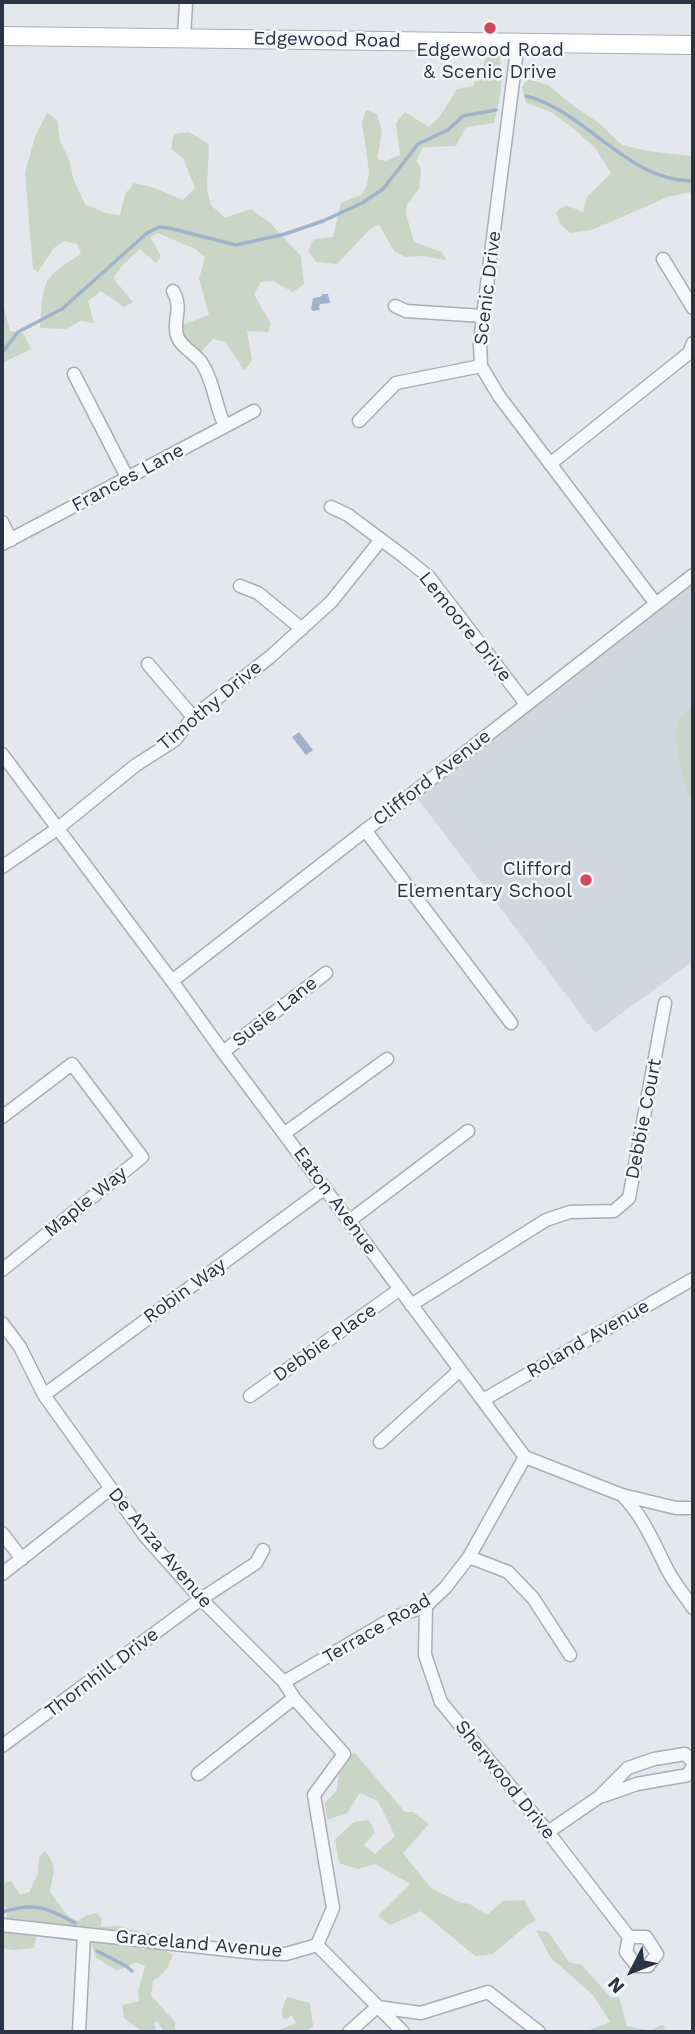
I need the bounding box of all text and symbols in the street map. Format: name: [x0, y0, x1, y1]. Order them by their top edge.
marker: Edgewood Road & Scenic Drive: [482, 20, 498, 36]
street label: Edgewood Road: [253, 27, 401, 53]
place label: Edgewood Road & Scenic Drive: [416, 39, 564, 83]
street label: Scenic Drive: [470, 230, 506, 346]
street label: Frances Lane: [68, 439, 188, 517]
street label: Lemoore Drive: [414, 567, 516, 687]
street label: Timothy Drive: [153, 656, 267, 756]
street label: Clifford Avenue: [369, 725, 495, 831]
place label: Clifford Elementary School: [396, 858, 572, 902]
marker: Clifford Elementary School: [578, 872, 594, 888]
street label: Susie Lane: [228, 972, 322, 1052]
street label: Debbie Court: [621, 1057, 667, 1181]
street label: Eaton Avenue: [288, 1143, 382, 1259]
street label: Maple Way: [40, 1162, 132, 1242]
street label: Robin Way: [139, 1253, 231, 1329]
street label: Roland Avenue: [523, 1295, 653, 1383]
street label: Debbie Place: [269, 1299, 381, 1387]
street label: De Anza Avenue: [103, 1483, 217, 1613]
street label: Terrace Road: [319, 1589, 435, 1669]
street label: Thornhill Drive: [41, 1623, 163, 1723]
street label: Sherwood Drive: [450, 1716, 560, 1844]
street label: Graceland Avenue: [115, 1925, 283, 1963]
north arrow: [597, 1936, 667, 2006]
text: N: [603, 1972, 629, 1998]

